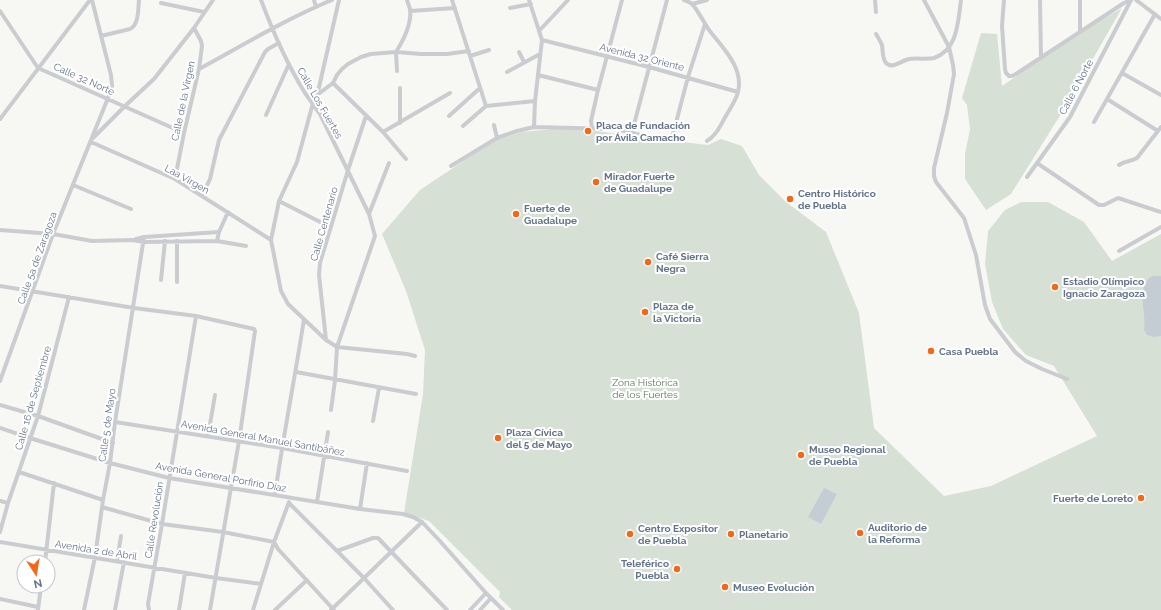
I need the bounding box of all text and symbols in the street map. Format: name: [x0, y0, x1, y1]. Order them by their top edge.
street label: Avenida 32 Oriente: [599, 41, 686, 73]
street label: Calle 6 Norte: [1057, 57, 1095, 117]
street label: Calle de la Virgen: [169, 60, 197, 142]
street label: Calle 32 Norte: [52, 61, 116, 97]
street label: Calle Los Fuertes: [295, 66, 345, 141]
place label: Placa de Fundación por Ávila Camacho: [596, 120, 690, 143]
marker: Placa de Fundación por Ávila Camacho: [583, 126, 593, 136]
street label: Laa Virgen: [163, 162, 211, 196]
place label: Mirador Fuerte de Guadalupe: [604, 171, 675, 194]
marker: Mirador Fuerte de Guadalupe: [591, 177, 601, 187]
street label: Calle Centenario: [308, 186, 340, 262]
place label: Centro Histórico de Puebla: [798, 188, 876, 211]
marker: Centro Histórico de Puebla: [785, 194, 795, 204]
place label: Fuerte de Guadalupe: [524, 203, 577, 226]
marker: Fuerte de Guadalupe: [511, 209, 521, 219]
street label: Calle 5a de Zaragoza: [15, 210, 59, 306]
place label: Café Sierra Negra: [656, 251, 709, 274]
marker: Café Sierra Negra: [643, 257, 653, 267]
place label: Estadio Olímpico Ignacio Zaragoza: [1063, 276, 1145, 299]
marker: Estadio Olímpico Ignacio Zaragoza: [1050, 282, 1060, 292]
place label: Plaza de la Victoria: [653, 301, 701, 324]
marker: Plaza de la Victoria: [640, 307, 650, 317]
street label: Calle 16 de Septiembre: [13, 345, 53, 451]
marker: Casa Puebla: [926, 346, 936, 356]
place label: Casa Puebla: [939, 346, 999, 357]
park label: Zona Histórica de los Fuertes: [612, 377, 678, 400]
street label: Calle 5 de Mayo: [96, 388, 118, 462]
street label: Avenida General Manuel Santibáñez: [180, 418, 346, 458]
place label: Plaza Cívica del 5 de Mayo: [506, 427, 572, 450]
marker: Plaza Cívica del 5 de Mayo: [493, 433, 503, 443]
place label: Museo Regional de Puebla: [809, 444, 886, 467]
marker: Museo Regional de Puebla: [796, 450, 806, 460]
street label: Avenida General Porfirio Díaz: [155, 460, 287, 494]
street label: Calle Revolución: [143, 481, 166, 559]
place label: Fuerte de Loreto: [1053, 493, 1133, 504]
marker: Fuerte de Loreto: [1136, 493, 1146, 503]
place label: Auditorio de la Reforma: [868, 522, 927, 545]
place label: Centro Expositor de Puebla: [638, 523, 718, 546]
marker: Auditorio de la Reforma: [855, 528, 865, 538]
marker: Centro Expositor de Puebla: [625, 529, 635, 539]
marker: Planetario: [726, 529, 736, 539]
place label: Planetario: [739, 529, 788, 540]
street label: Avenida 2 de Abril: [54, 538, 138, 562]
north arrow: [16, 554, 56, 594]
place label: Teleférico Puebla: [621, 558, 669, 581]
marker: Teleférico Puebla: [672, 564, 682, 574]
text: N: [33, 576, 43, 591]
marker: Museo Evolución: [720, 582, 730, 592]
place label: Museo Evolución: [733, 582, 814, 593]

